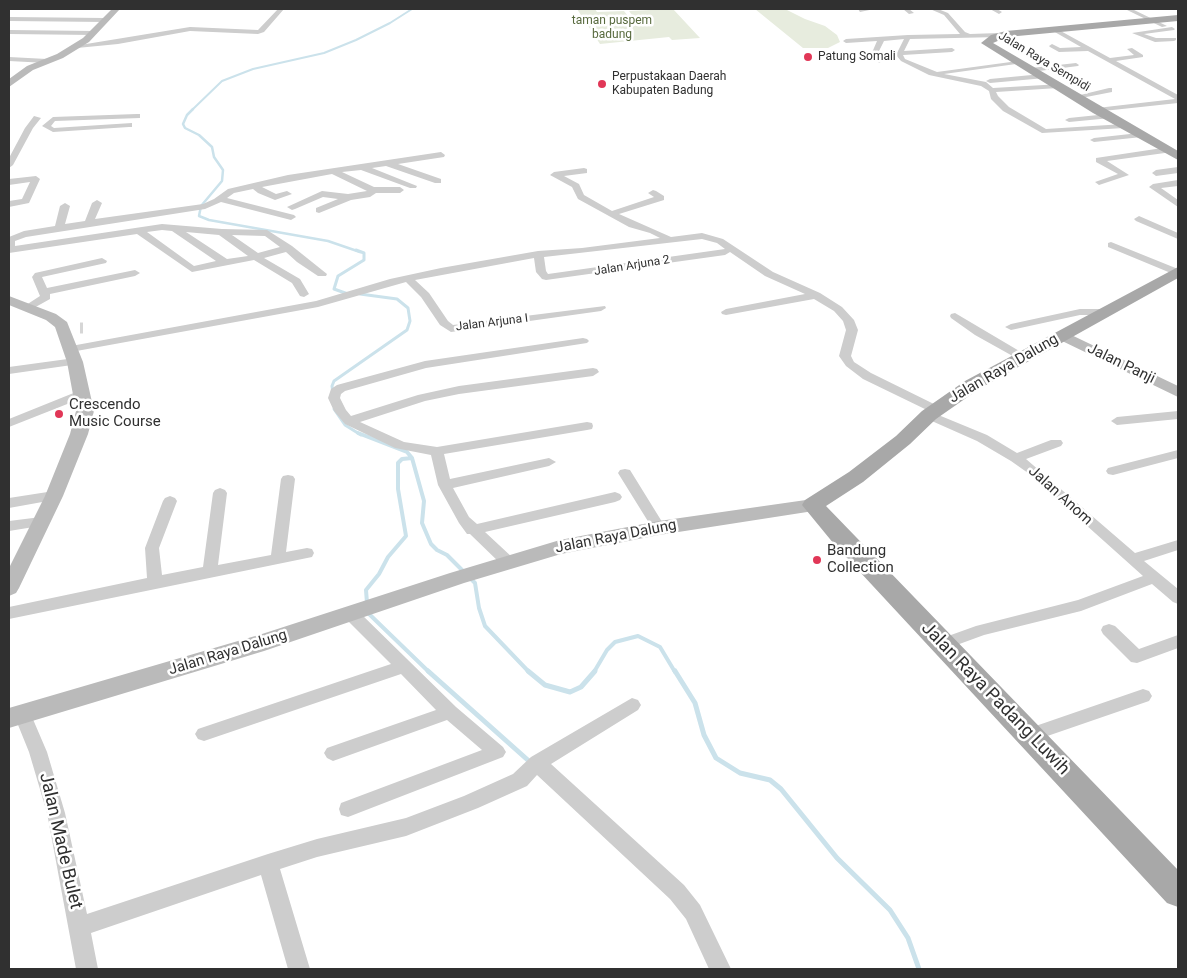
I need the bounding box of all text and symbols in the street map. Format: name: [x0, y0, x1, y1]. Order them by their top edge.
park label: taman puspem badung: [572, 14, 652, 42]
street label: Jalan Raya Sempidi: [996, 29, 1092, 95]
place label: Patung Somali: [818, 50, 896, 64]
marker: Patung Somali: [802, 51, 814, 63]
place label: Perpustakaan Daerah Kabupaten Badung: [612, 70, 726, 98]
marker: Perpustakaan Daerah Kabupaten Badung: [596, 78, 608, 90]
street label: Jalan Arjuna 2: [593, 253, 671, 279]
street label: Jalan Arjuna I: [455, 311, 529, 335]
street label: Jalan Raya Dalung: [946, 330, 1062, 408]
street label: Jalan Panji: [1084, 340, 1158, 388]
place label: Crescendo Music Course: [69, 396, 161, 431]
marker: Crescendo Music Course: [53, 408, 65, 420]
street label: Jalan Anom: [1024, 463, 1096, 529]
street label: Jalan Raya Dalung: [554, 516, 678, 558]
place label: Bandung Collection: [827, 542, 894, 577]
marker: Bandung Collection: [811, 554, 823, 566]
street label: Jalan Raya Padang Luwih: [916, 618, 1074, 780]
street label: Jalan Raya Dalung: [167, 626, 289, 680]
street label: Jalan Made Bulet: [34, 771, 86, 911]

